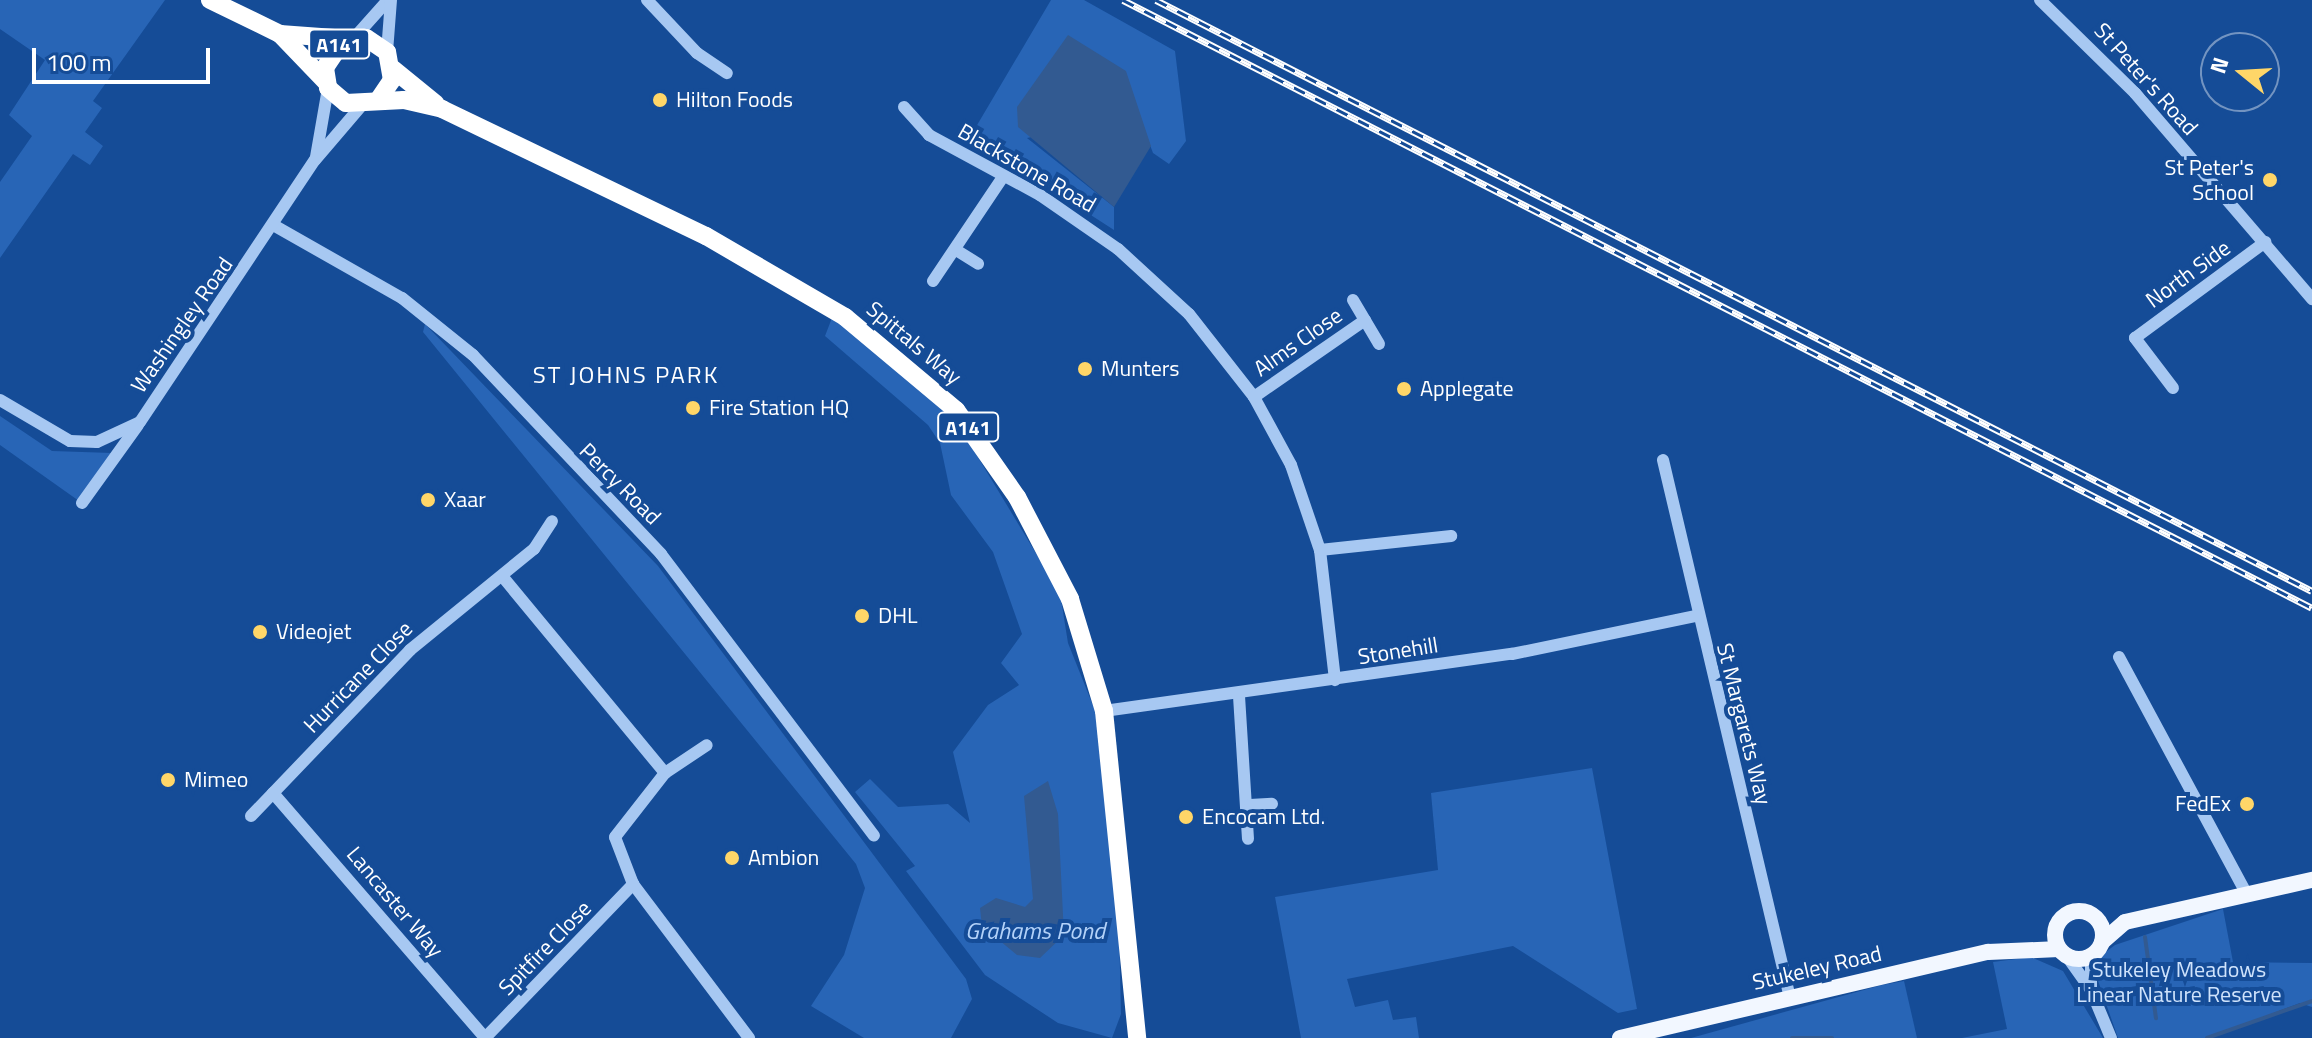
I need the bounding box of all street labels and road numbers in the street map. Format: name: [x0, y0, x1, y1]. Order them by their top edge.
street label: St Peter's Road: [2089, 17, 2203, 141]
road number: A141: [307, 28, 371, 60]
street label: Blackstone Road: [953, 118, 1101, 218]
street label: North Side: [2141, 235, 2235, 313]
street label: Washingley Road: [126, 252, 238, 398]
street label: Spittals Way: [861, 296, 967, 390]
street label: Alms Close: [1249, 302, 1347, 382]
road number: A141: [936, 411, 1000, 443]
street label: Percy Road: [574, 438, 666, 530]
street label: Hurricane Close: [298, 616, 418, 738]
street label: Stonehill: [1356, 632, 1440, 670]
street label: St Margarets Way: [1711, 641, 1777, 807]
street label: Lancaster Way: [341, 841, 449, 963]
street label: Spitfire Close: [493, 895, 597, 1001]
street label: Stukeley Road: [1750, 940, 1884, 996]

